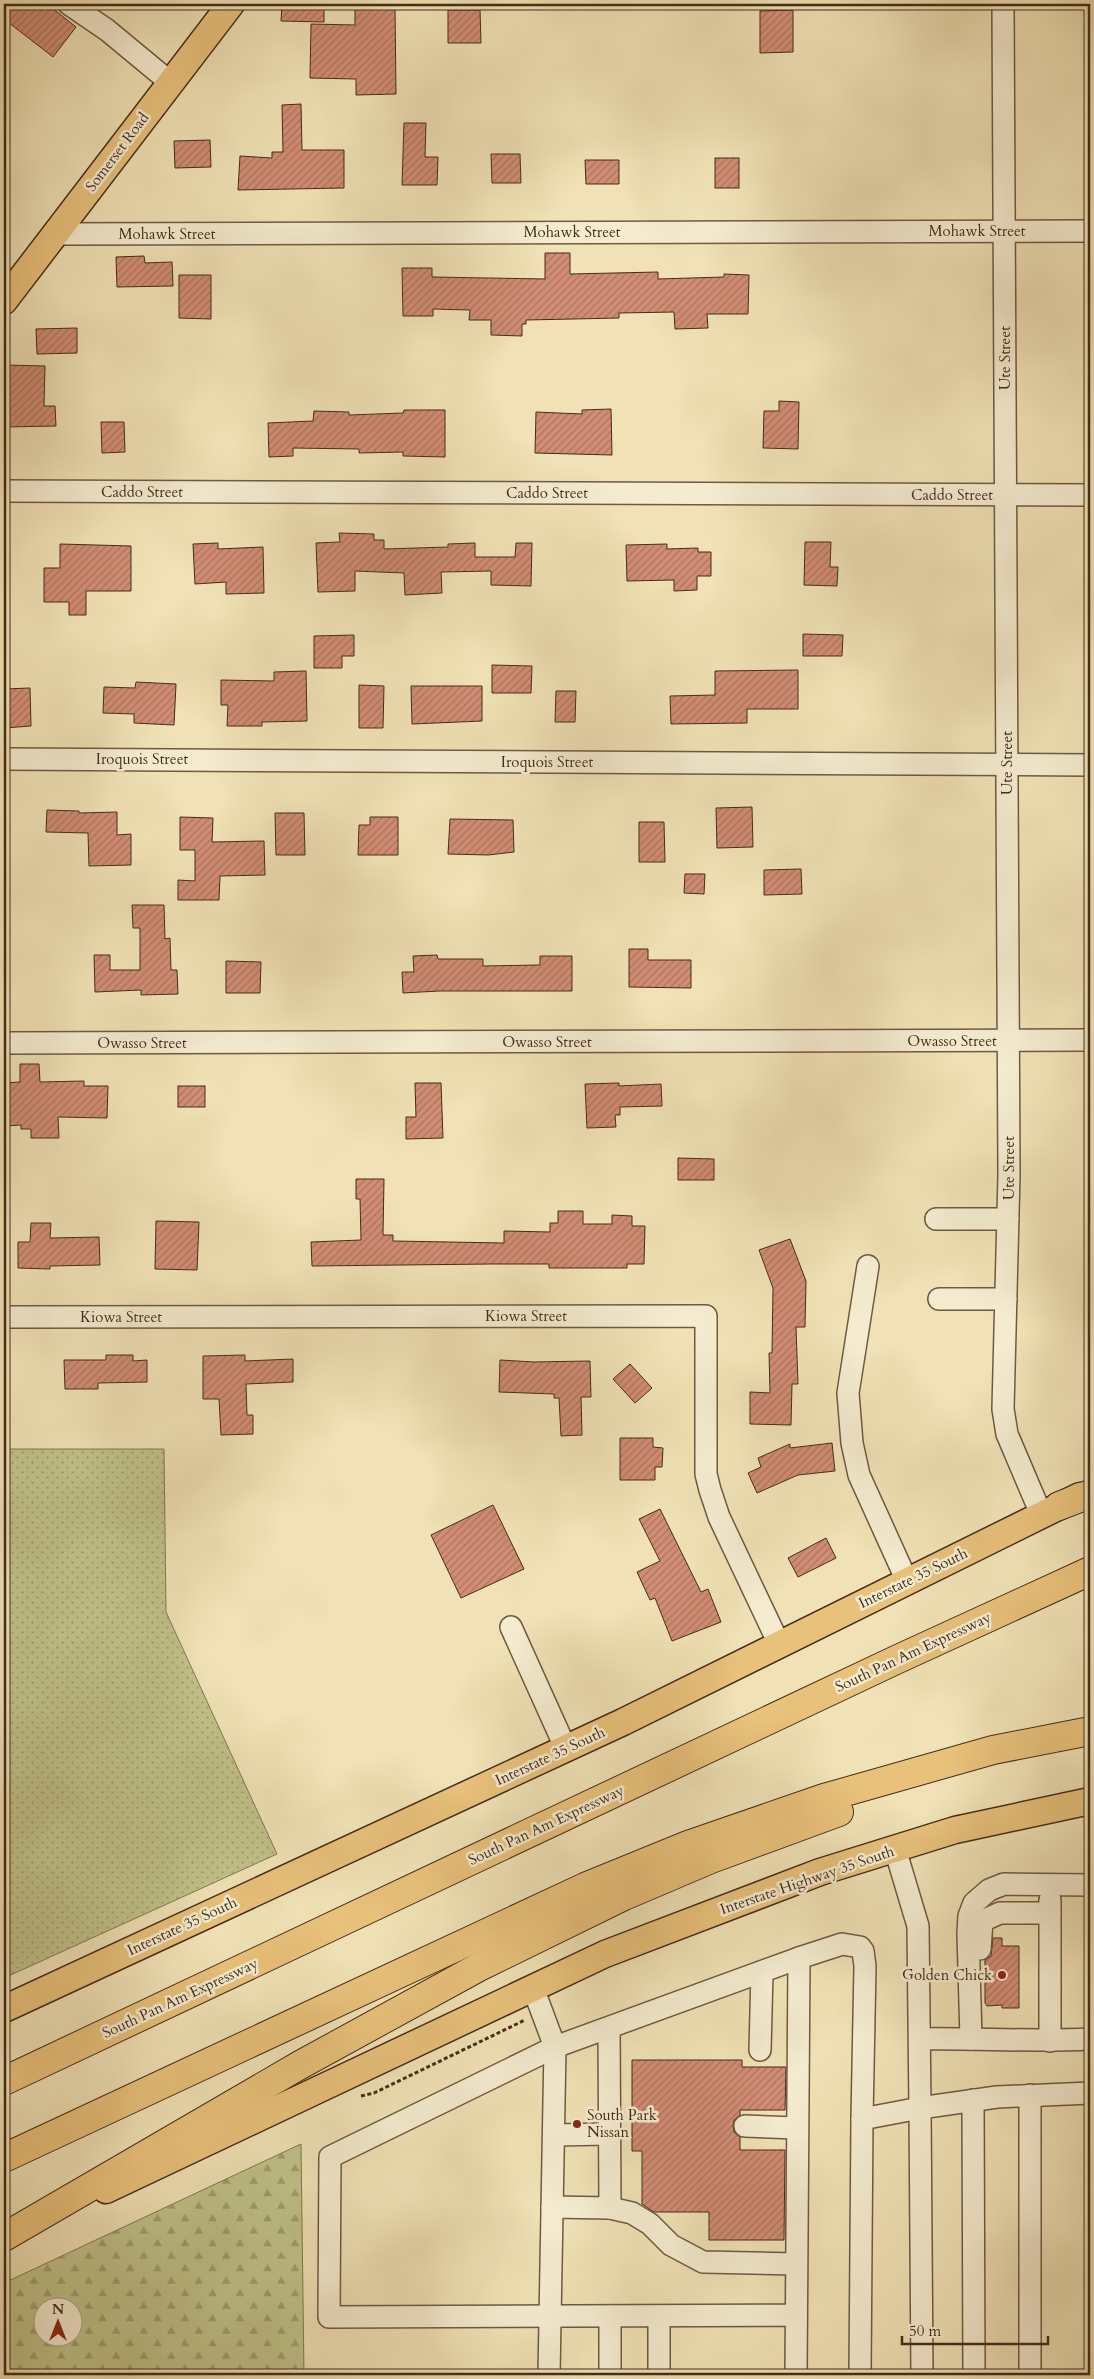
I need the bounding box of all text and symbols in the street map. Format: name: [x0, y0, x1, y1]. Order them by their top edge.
street label: Somerset Road: [81, 108, 153, 196]
street label: Mohawk Street: [928, 221, 1026, 241]
street label: Mohawk Street: [523, 222, 621, 242]
street label: Mohawk Street: [118, 224, 216, 244]
street label: Ute Street: [995, 326, 1015, 390]
street label: Caddo Street: [101, 482, 183, 502]
street label: Caddo Street: [506, 483, 588, 503]
street label: Caddo Street: [911, 485, 993, 505]
street label: Ute Street: [997, 731, 1017, 795]
street label: Iroquois Street: [96, 749, 188, 769]
street label: Iroquois Street: [501, 752, 593, 772]
street label: Owasso Street: [907, 1031, 997, 1051]
street label: Owasso Street: [502, 1032, 592, 1052]
street label: Owasso Street: [97, 1033, 187, 1053]
street label: Ute Street: [999, 1136, 1019, 1200]
street label: Kiowa Street: [485, 1306, 567, 1326]
street label: Kiowa Street: [80, 1307, 162, 1327]
street label: Interstate 35 South: [855, 1543, 971, 1613]
street label: South Pan Am Expressway: [832, 1607, 994, 1697]
street label: Interstate 35 South: [492, 1722, 609, 1790]
street label: South Pan Am Expressway: [465, 1780, 627, 1870]
street label: Interstate Highway 35 South: [717, 1841, 897, 1919]
street label: Interstate 35 South: [124, 1892, 241, 1960]
street label: South Pan Am Expressway: [99, 1953, 261, 2043]
place label: Golden Chick: [902, 1965, 992, 1985]
marker: Golden Chick: [996, 1969, 1008, 1981]
place label: South Park Nissan: [587, 2105, 657, 2142]
marker: South Park Nissan: [571, 2118, 583, 2130]
north arrow: [32, 2296, 82, 2346]
text: N: [52, 2300, 64, 2319]
scale bar: [902, 2314, 1048, 2346]
text: 50 m: [909, 2321, 941, 2341]

